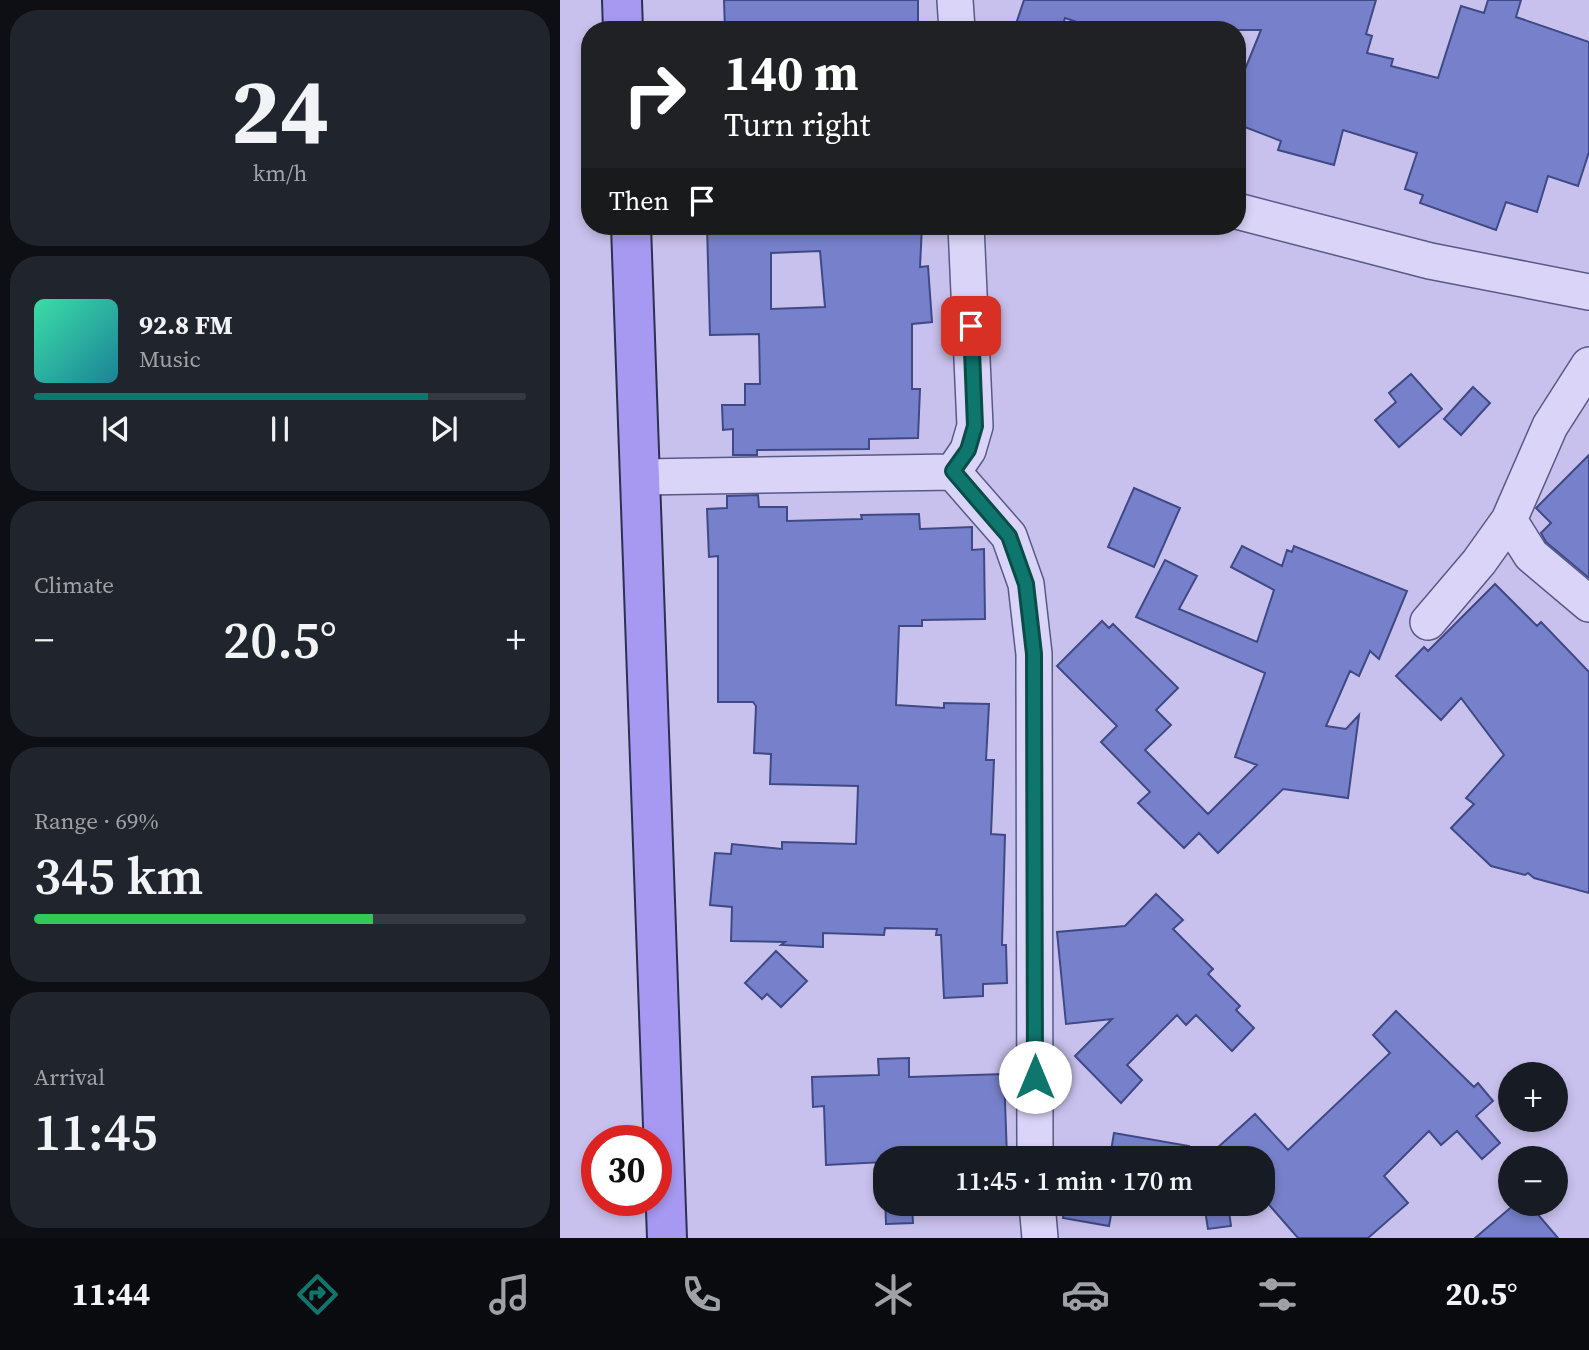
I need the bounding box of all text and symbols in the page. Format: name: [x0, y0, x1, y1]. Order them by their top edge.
text: 140 m: [724, 39, 859, 106]
text: 24: [231, 49, 329, 173]
icon: right: [609, 49, 700, 140]
text: Turn right: [724, 103, 870, 147]
text: km/h: [253, 157, 307, 189]
icon: arrive: [683, 182, 721, 220]
text: Then: [609, 183, 669, 219]
pin: [941, 296, 1001, 356]
text: 92.8 FM: [139, 307, 233, 343]
icon: arrive: [952, 307, 990, 345]
text: Music: [139, 343, 201, 375]
icon: previous: [97, 410, 135, 448]
icon: pause: [261, 410, 299, 448]
icon: next: [425, 410, 463, 448]
text: Climate: [34, 569, 114, 601]
text: 20.5°: [223, 604, 337, 675]
text: −: [34, 614, 54, 666]
text: +: [506, 614, 526, 666]
text: Range · 69%: [34, 805, 159, 837]
text: 345 km: [34, 840, 203, 911]
position arrow: [998, 1040, 1072, 1114]
text: Arrival: [34, 1061, 105, 1093]
map controls: [1498, 1062, 1568, 1216]
button: +: [1498, 1062, 1568, 1132]
text: 11:45: [34, 1096, 158, 1167]
speed limit sign: 30: [581, 1125, 672, 1216]
button: −: [1498, 1146, 1568, 1216]
text: 11:45 · 1 min · 170 m: [955, 1163, 1193, 1199]
icon: directions: [293, 1270, 342, 1319]
icon: music: [485, 1270, 534, 1319]
icon: phone: [677, 1270, 726, 1319]
icon: climate: [869, 1270, 918, 1319]
icon: car: [1061, 1270, 1110, 1319]
icon: filters: [1253, 1270, 1302, 1319]
text: 11:44: [71, 1272, 150, 1316]
text: 20.5°: [1445, 1272, 1518, 1316]

